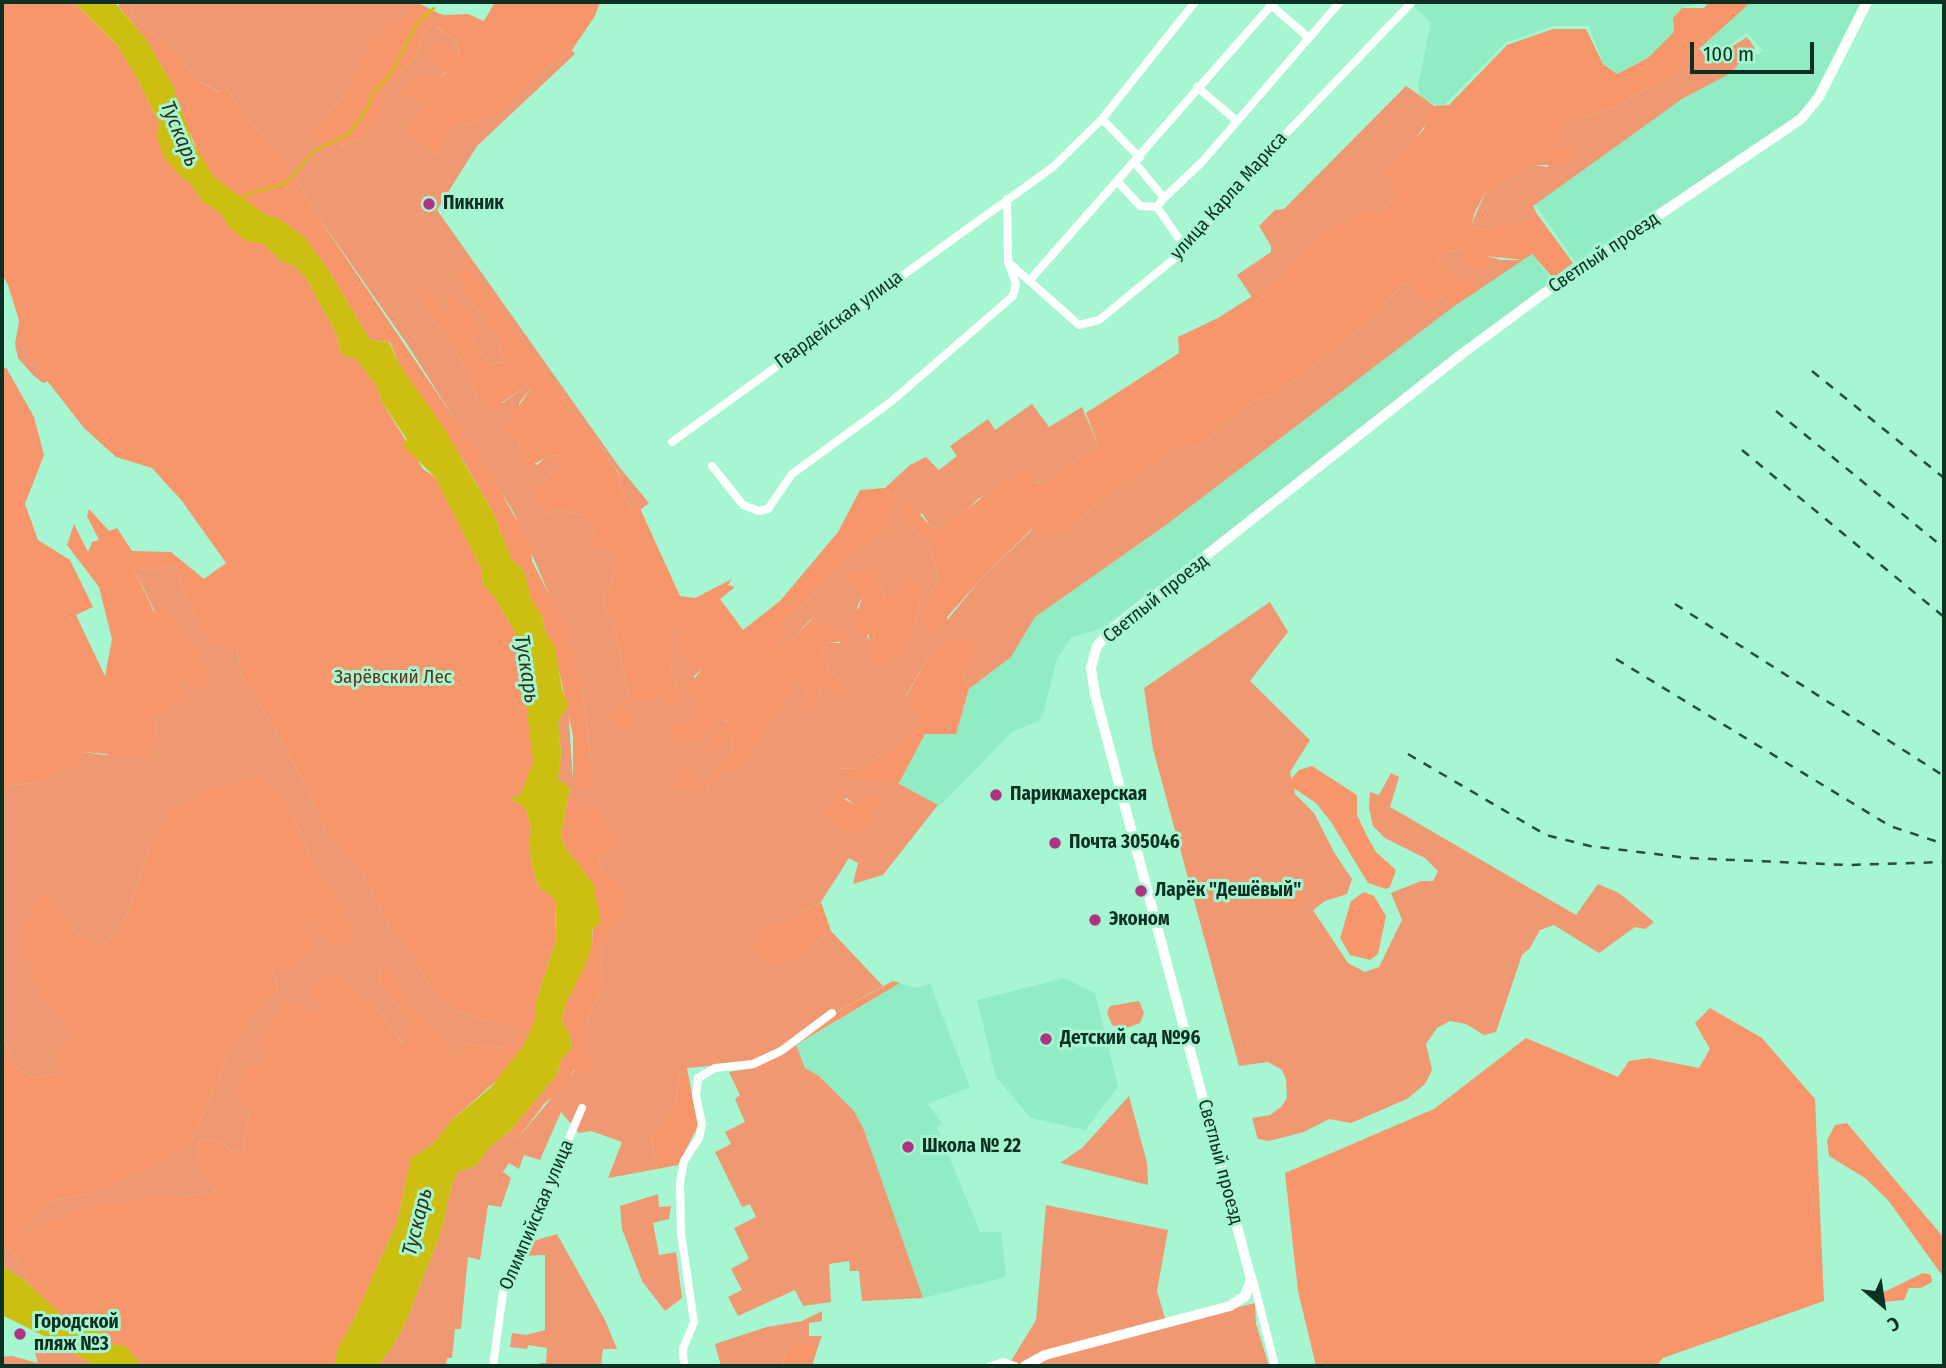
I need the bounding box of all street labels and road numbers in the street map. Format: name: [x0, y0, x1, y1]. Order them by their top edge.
street label: улица Карла Маркса: [1166, 128, 1292, 264]
street label: Светлый проезд: [1544, 208, 1664, 298]
street label: Гвардейская улица: [771, 266, 907, 374]
street label: Светлый проезд: [1099, 550, 1213, 648]
street label: Светлый проезд: [1192, 1097, 1248, 1227]
street label: Олимпийская улица: [495, 1136, 579, 1294]

